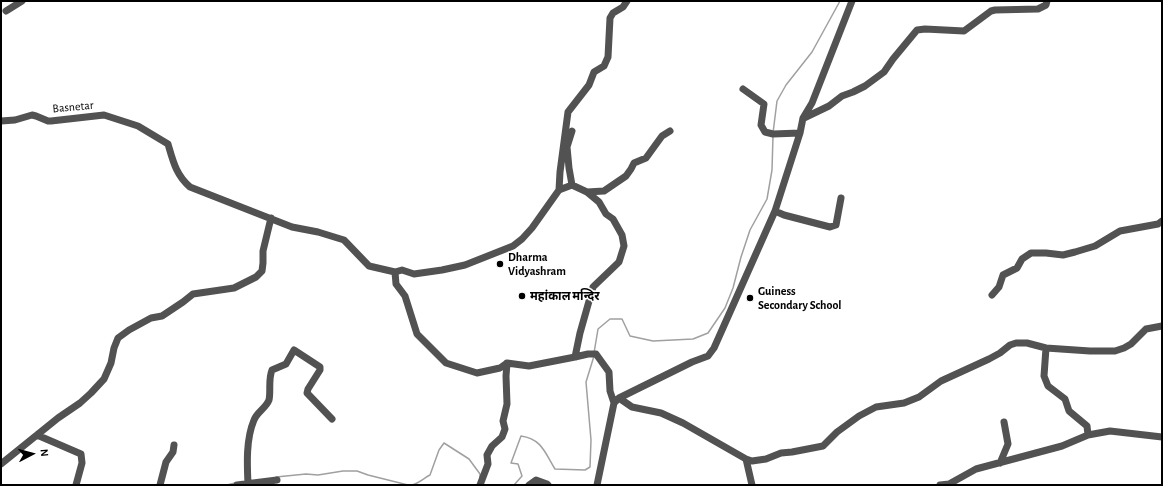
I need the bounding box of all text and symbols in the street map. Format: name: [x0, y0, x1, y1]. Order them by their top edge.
street label: Basnetar: [52, 98, 94, 116]
place label: Dharma Vidyashram: [508, 250, 566, 278]
marker: Dharma Vidyashram: [495, 259, 505, 269]
place label: Guiness Secondary School: [758, 284, 841, 312]
place label: महांकाल मन्दिर: [530, 289, 600, 303]
marker: महांकाल मन्दिर: [517, 291, 527, 301]
marker: Guiness Secondary School: [745, 293, 755, 303]
north arrow: [12, 434, 52, 474]
text: N: [39, 448, 50, 457]

